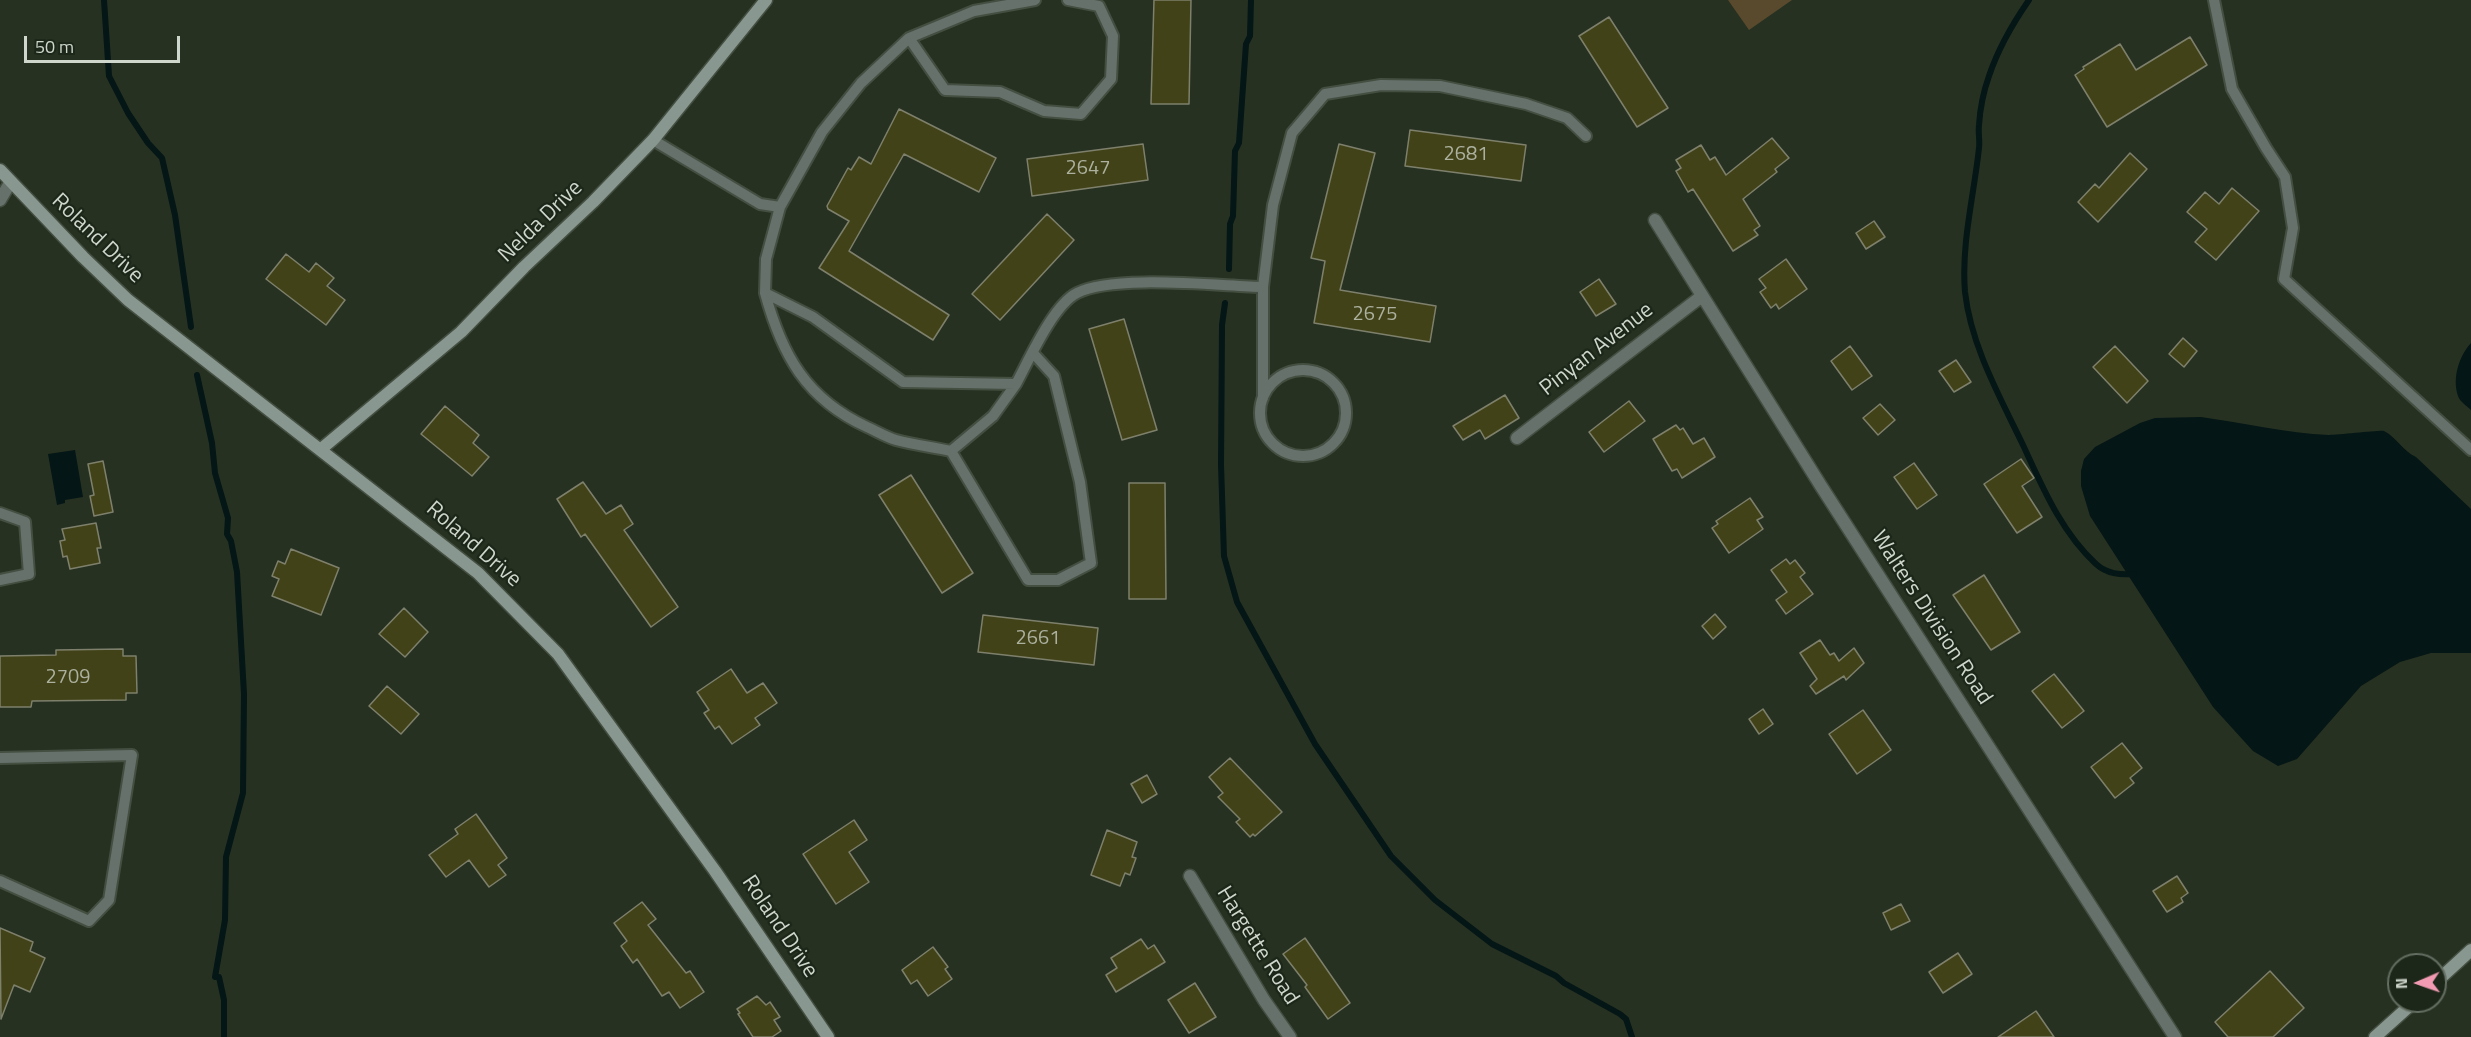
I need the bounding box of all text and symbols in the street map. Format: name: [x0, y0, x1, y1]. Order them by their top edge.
scale bar: [27, 24, 183, 62]
text: 50 m: [35, 33, 74, 60]
house number: 2681: [1444, 143, 1488, 167]
house number: 2647: [1066, 157, 1110, 181]
street label: Nelda Drive: [494, 175, 588, 269]
street label: Roland Drive: [46, 189, 148, 289]
street label: Pinyan Avenue: [1535, 298, 1659, 402]
house number: 2675: [1353, 303, 1397, 327]
street label: Roland Drive: [420, 497, 526, 593]
street label: Walters Division Road: [1865, 526, 1997, 710]
house number: 2661: [1016, 627, 1060, 651]
house number: 2709: [46, 666, 90, 690]
street label: Roland Drive: [735, 871, 823, 983]
street label: Hargette Road: [1210, 882, 1304, 1010]
north arrow: [2387, 953, 2447, 1013]
text: N: [2389, 978, 2413, 990]

